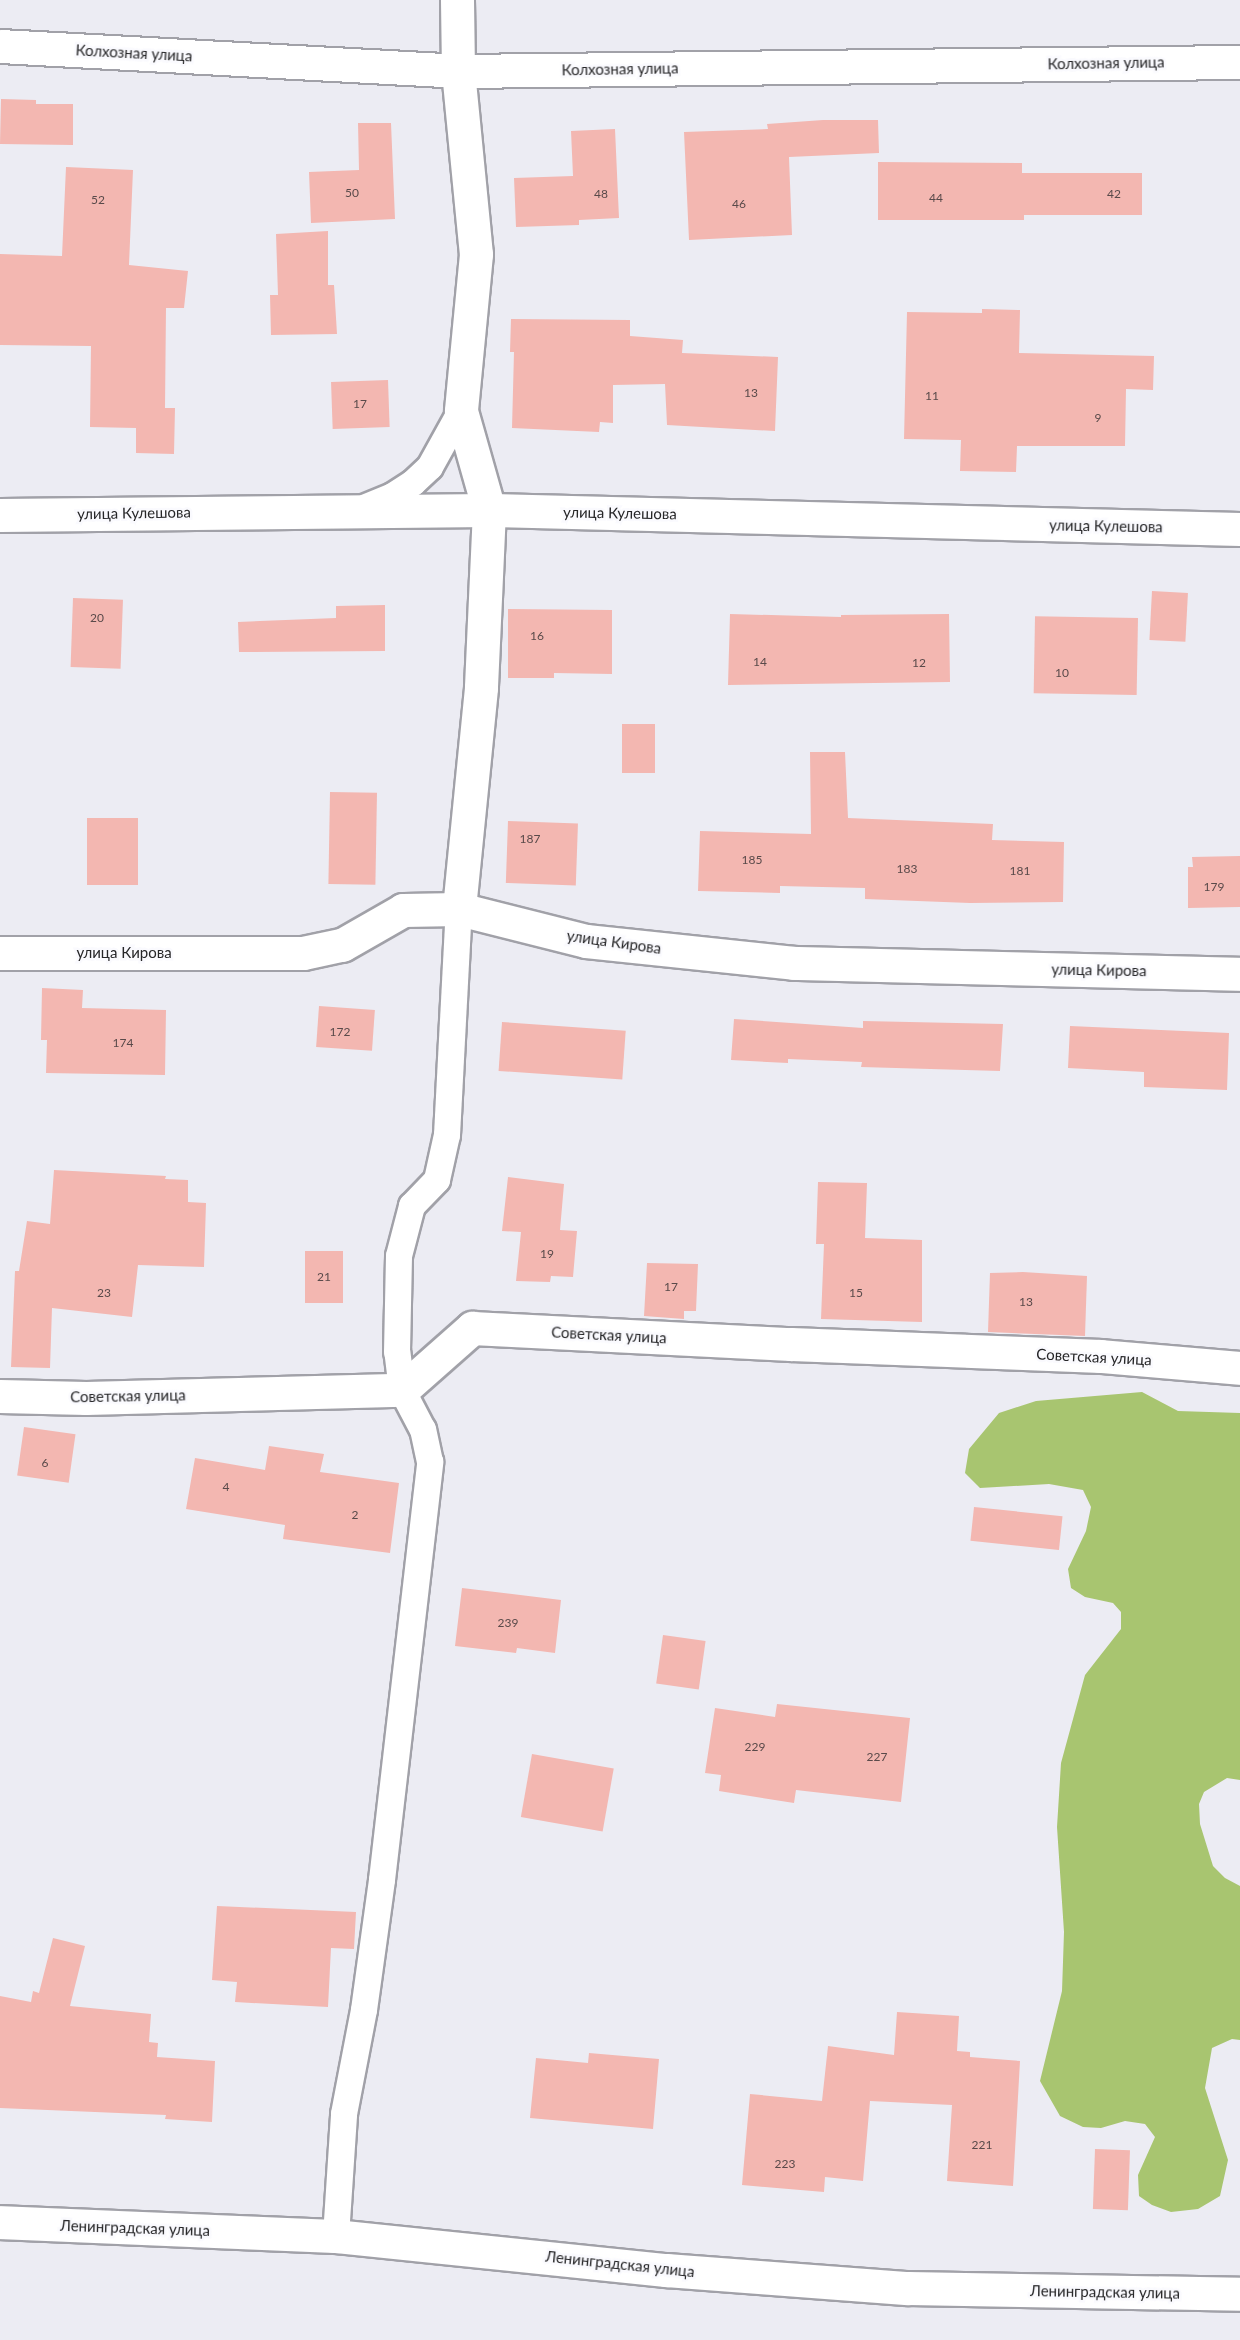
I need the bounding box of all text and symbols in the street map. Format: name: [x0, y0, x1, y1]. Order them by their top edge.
street label: Колхозная улица: [75, 41, 193, 65]
street label: Колхозная улица: [1047, 53, 1165, 73]
street label: Колхозная улица: [561, 59, 679, 79]
house number: 50: [345, 186, 359, 200]
house number: 48: [594, 187, 608, 201]
house number: 42: [1107, 187, 1121, 201]
house number: 44: [929, 191, 943, 205]
house number: 52: [91, 193, 105, 207]
house number: 46: [732, 197, 746, 211]
house number: 13: [744, 386, 758, 400]
house number: 11: [925, 389, 939, 403]
house number: 17: [353, 397, 367, 411]
house number: 9: [1095, 411, 1101, 425]
street label: улица Кулешова: [77, 503, 191, 523]
street label: улица Кулешова: [563, 503, 677, 523]
street label: улица Кулешова: [1049, 516, 1163, 536]
house number: 20: [90, 611, 104, 625]
house number: 16: [530, 629, 544, 643]
house number: 14: [753, 655, 767, 669]
house number: 12: [912, 656, 926, 670]
house number: 10: [1055, 666, 1069, 680]
house number: 187: [520, 832, 540, 846]
house number: 185: [742, 853, 762, 867]
house number: 183: [897, 862, 917, 876]
house number: 181: [1010, 864, 1030, 878]
house number: 179: [1204, 880, 1224, 894]
street label: улица Кирова: [566, 926, 662, 958]
street label: улица Кирова: [76, 944, 172, 962]
street label: улица Кирова: [1051, 960, 1147, 980]
house number: 172: [330, 1025, 350, 1039]
house number: 174: [113, 1036, 133, 1050]
house number: 19: [540, 1247, 554, 1261]
house number: 21: [317, 1270, 331, 1284]
house number: 17: [664, 1280, 678, 1294]
house number: 23: [97, 1286, 111, 1300]
house number: 15: [849, 1286, 863, 1300]
house number: 13: [1019, 1295, 1033, 1309]
street label: Советская улица: [551, 1323, 667, 1347]
street label: Советская улица: [1036, 1345, 1152, 1369]
street label: Советская улица: [70, 1386, 186, 1406]
house number: 6: [42, 1456, 48, 1470]
house number: 4: [223, 1480, 229, 1494]
house number: 2: [352, 1508, 358, 1522]
house number: 239: [498, 1616, 518, 1630]
house number: 229: [745, 1740, 765, 1754]
house number: 227: [867, 1750, 887, 1764]
house number: 221: [972, 2138, 992, 2152]
house number: 223: [775, 2157, 795, 2171]
street label: Ленинградская улица: [60, 2216, 210, 2240]
street label: Ленинградская улица: [545, 2247, 695, 2281]
street label: Ленинградская улица: [1030, 2282, 1180, 2302]

